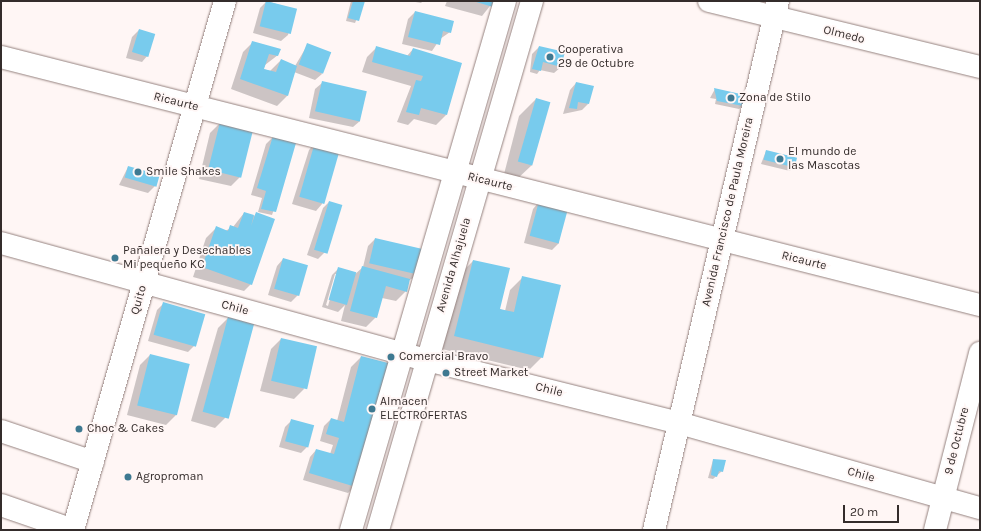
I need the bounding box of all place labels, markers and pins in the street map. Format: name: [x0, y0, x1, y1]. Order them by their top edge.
place label: Cooperativa 29 de Octubre: [558, 43, 634, 71]
marker: Cooperativa 29 de Octubre: [545, 52, 555, 62]
place label: Zona de Stilo: [739, 91, 811, 105]
marker: Zona de Stilo: [726, 93, 736, 103]
place label: El mundo de las Mascotas: [788, 145, 860, 173]
marker: El mundo de las Mascotas: [775, 154, 785, 164]
place label: Smile Shakes: [146, 165, 221, 179]
marker: Smile Shakes: [133, 167, 143, 177]
place label: Pañalera y Desechables Mi pequeño KC: [123, 244, 251, 272]
marker: Pañalera y Desechables Mi pequeño KC: [110, 253, 120, 263]
place label: Comercial Bravo: [399, 350, 488, 364]
marker: Comercial Bravo: [386, 352, 396, 362]
place label: Street Market: [454, 366, 528, 380]
marker: Street Market: [441, 368, 451, 378]
place label: Almacen ELECTROFERTAS: [380, 395, 468, 423]
marker: Almacen ELECTROFERTAS: [367, 404, 377, 414]
place label: Choc & Cakes: [87, 422, 164, 436]
marker: Choc & Cakes: [74, 424, 84, 434]
place label: Agroproman: [136, 470, 204, 484]
marker: Agroproman: [123, 472, 133, 482]

